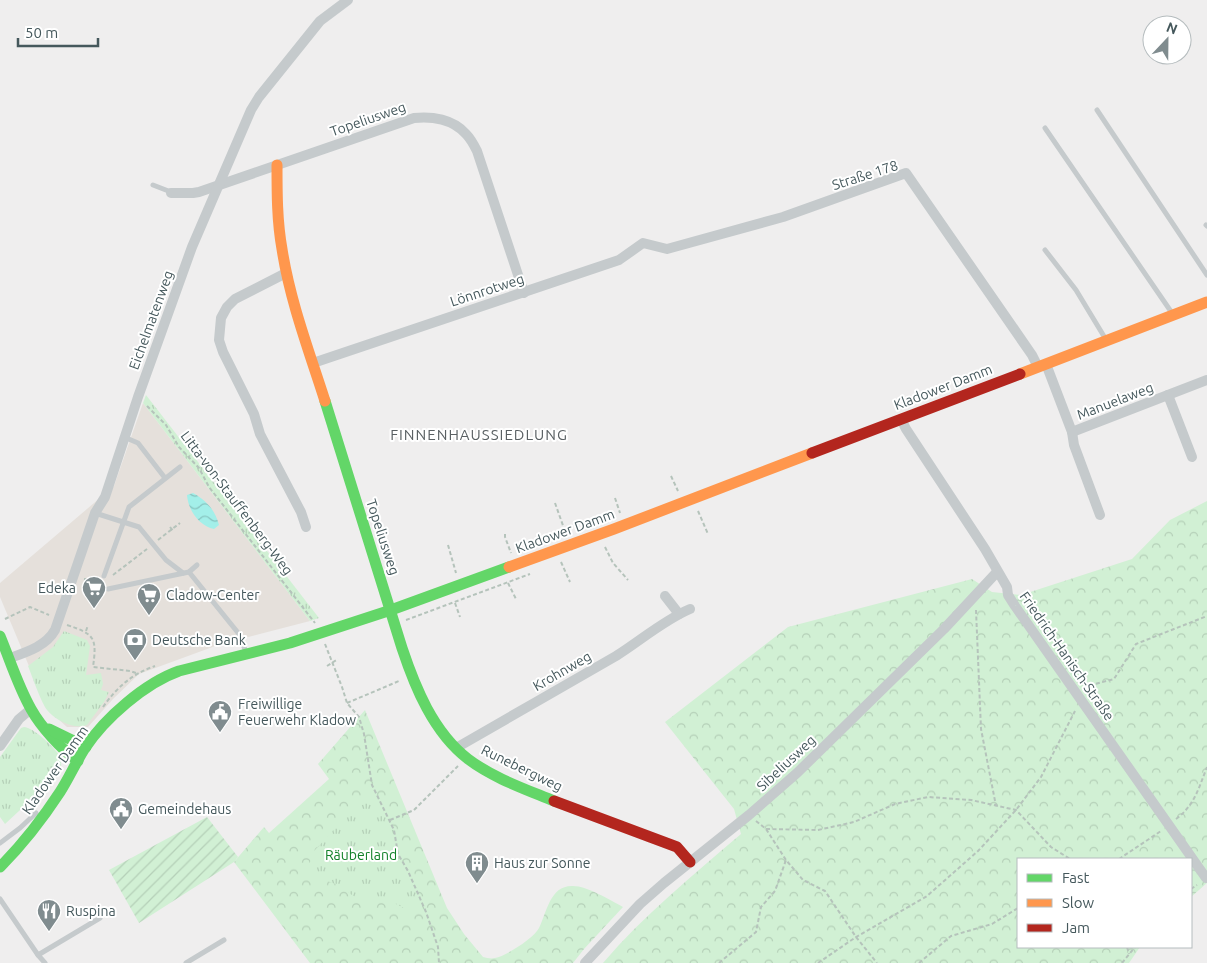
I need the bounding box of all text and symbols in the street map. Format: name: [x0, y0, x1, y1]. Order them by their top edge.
scale bar: [18, 15, 98, 47]
north arrow: [1142, 15, 1192, 65]
text: N: [1164, 19, 1180, 37]
text: 50 m: [25, 24, 58, 41]
street label: Topeliusweg: [328, 99, 408, 139]
street label: Straße 178: [830, 157, 900, 193]
street label: Eichelmatenweg: [126, 268, 176, 372]
street label: Lönnrotweg: [448, 271, 526, 309]
street label: Kladower Damm: [892, 361, 994, 413]
street label: Manuelaweg: [1075, 379, 1155, 423]
district label: FINNENHAUSSIEDLUNG: [390, 426, 568, 443]
street label: Litta-von-Stauffenberg-Weg: [178, 428, 296, 578]
street label: Topeliusweg: [363, 497, 403, 577]
street label: Kladower Damm: [513, 506, 617, 556]
supermarket icon: Edeka: [81, 575, 107, 609]
place label: Edeka: [38, 580, 76, 596]
supermarket icon: Cladow-Center: [136, 582, 162, 616]
place label: Cladow-Center: [166, 587, 260, 603]
street label: Friedrich-Hanisch-Straße: [1016, 589, 1118, 723]
bank icon: Deutsche Bank: [122, 627, 148, 661]
place label: Deutsche Bank: [152, 632, 246, 648]
street label: Krohnweg: [530, 648, 594, 694]
place label: Freiwillige Feuerwehr Kladow: [238, 696, 356, 728]
public building icon: Freiwillige Feuerwehr Kladow: [207, 699, 233, 733]
street label: Kladower Damm: [19, 723, 91, 817]
street label: Sibeliusweg: [753, 732, 819, 794]
street label: Runebergweg: [479, 741, 565, 795]
public building icon: Gemeindehaus: [108, 796, 134, 830]
place label: Gemeindehaus: [138, 801, 231, 817]
park label: Räuberland: [325, 847, 397, 863]
building icon: Haus zur Sonne: [464, 850, 490, 884]
place label: Haus zur Sonne: [494, 855, 590, 871]
legend: [1017, 858, 1192, 948]
text: Fast: [1062, 869, 1090, 886]
text: Slow: [1062, 894, 1095, 911]
restaurant icon: Ruspina: [36, 898, 62, 932]
place label: Ruspina: [66, 903, 116, 919]
text: Jam: [1062, 919, 1090, 936]

